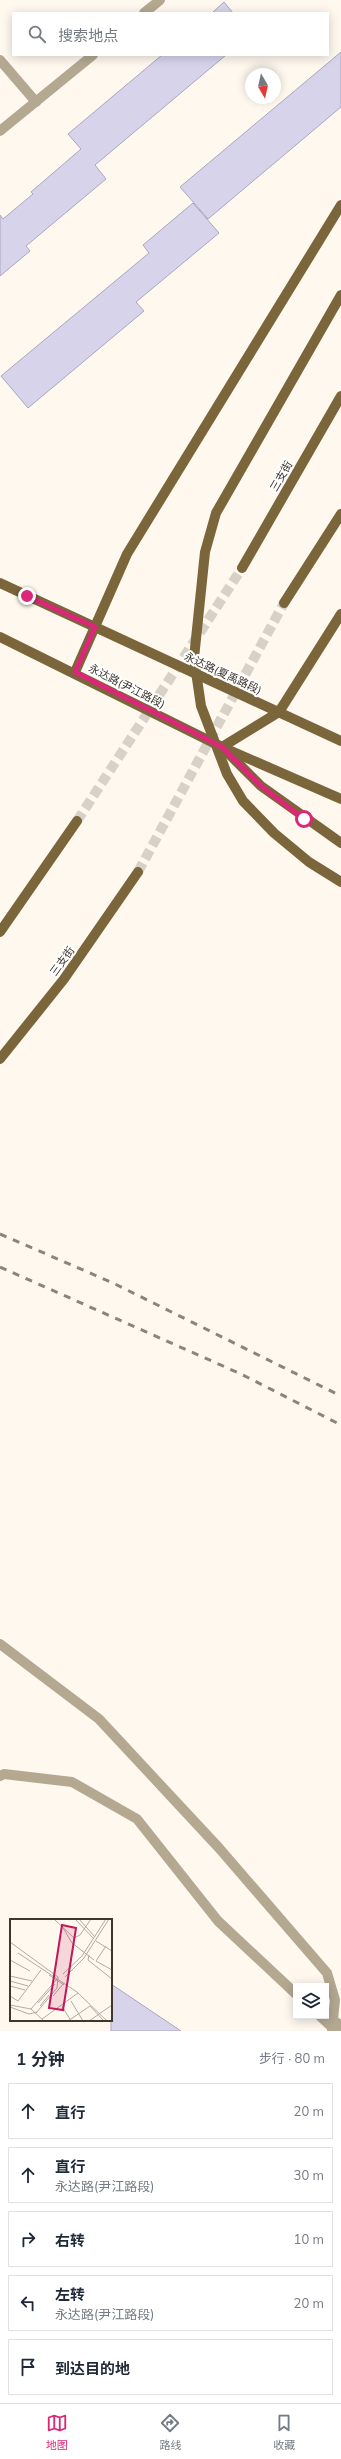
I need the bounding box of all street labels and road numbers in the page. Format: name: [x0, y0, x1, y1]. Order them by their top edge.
street label: 三支街: [267, 458, 295, 494]
street label: 永达路(夏禹路段): [182, 649, 264, 697]
street label: 永达路(尹江路段): [86, 661, 168, 711]
street label: 三支街: [47, 944, 77, 978]

